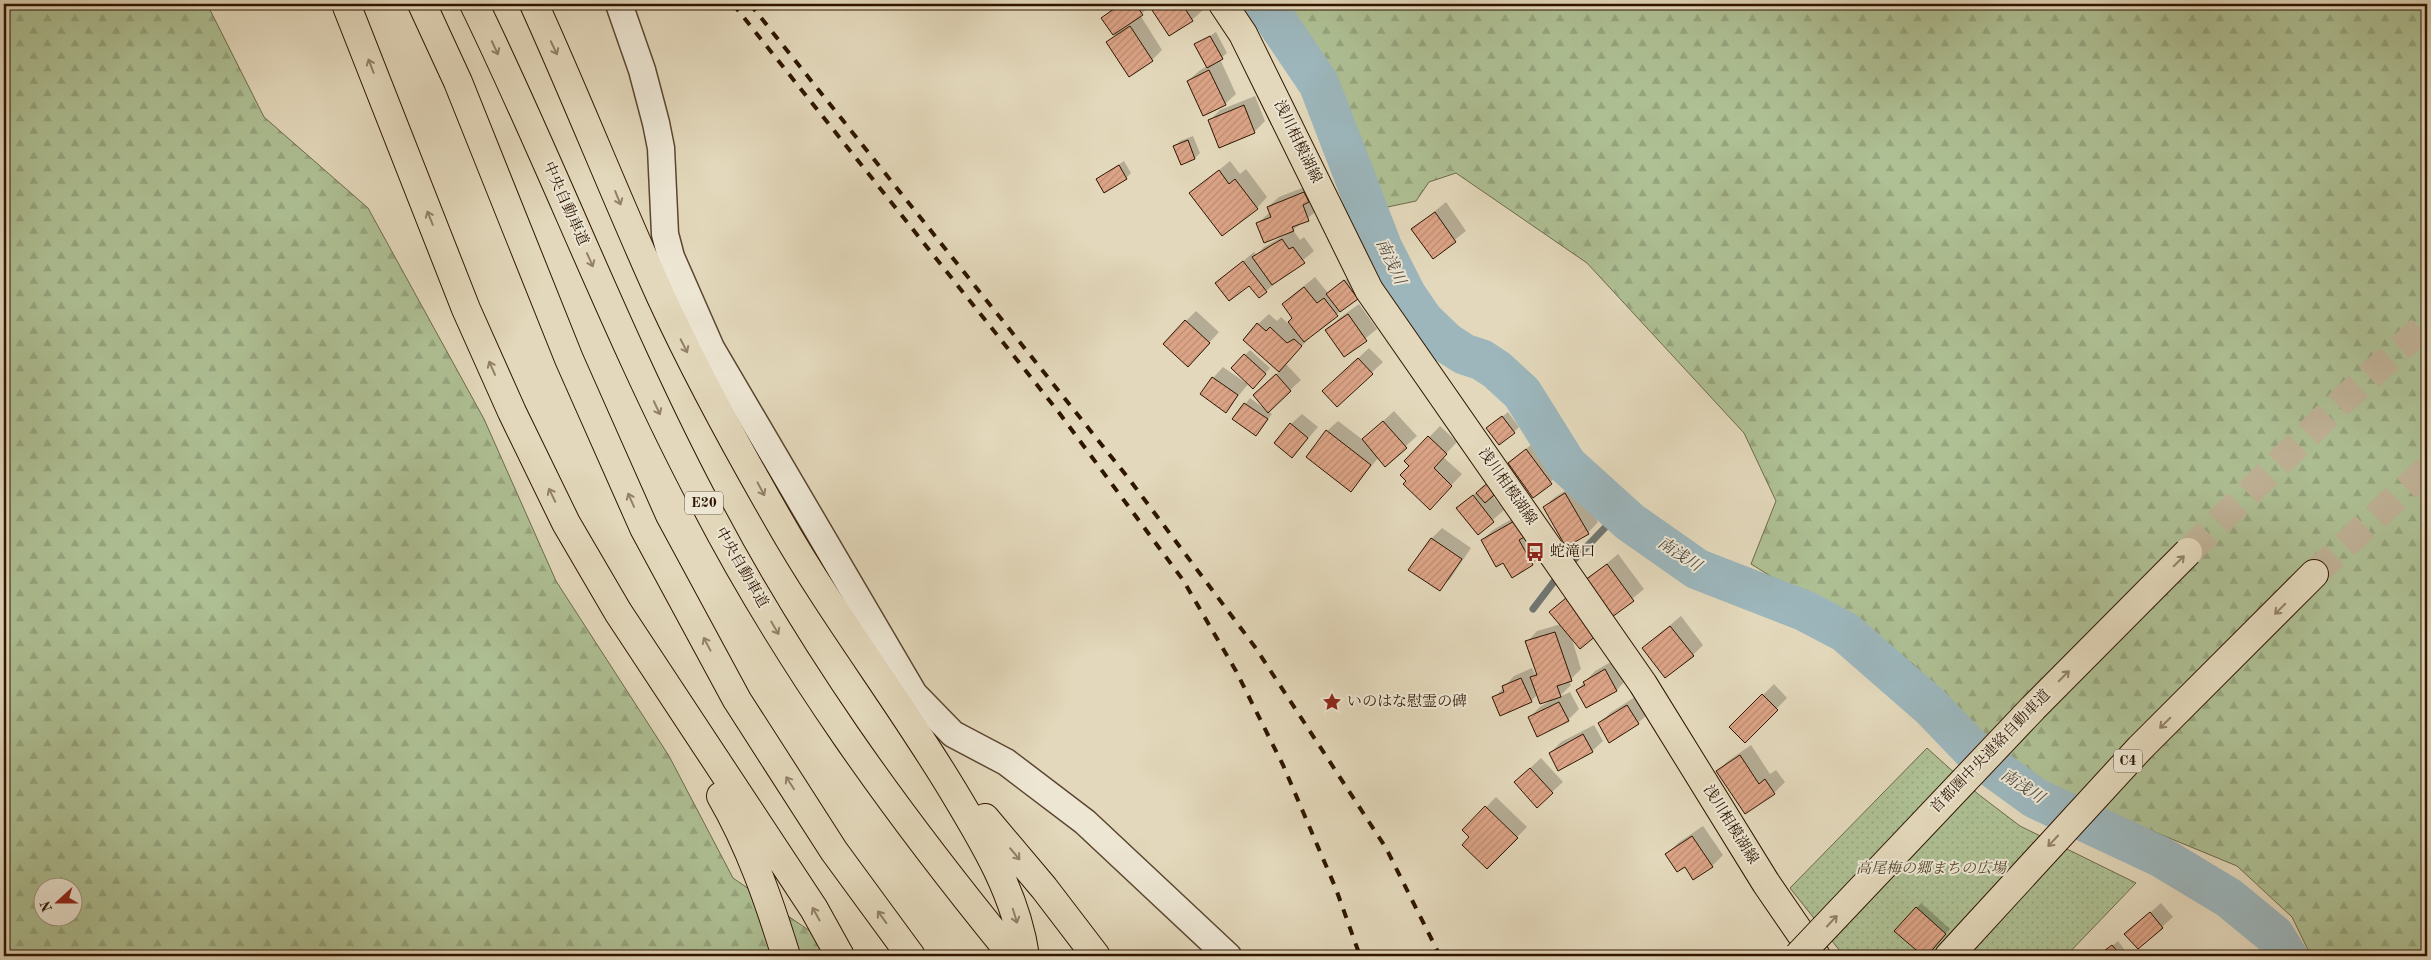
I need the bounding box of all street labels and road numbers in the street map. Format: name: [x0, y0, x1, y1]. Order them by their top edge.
street label: 浅川相模湖線: [1271, 97, 1325, 186]
street label: 中央自動車道: [540, 159, 592, 248]
street label: 浅川相模湖線: [1475, 445, 1541, 528]
road number: E20: [685, 492, 723, 514]
street label: 中央自動車道: [712, 524, 772, 611]
street label: 首都圏中央連絡自動車道: [1927, 686, 2054, 817]
road number: C4: [2114, 749, 2142, 772]
street label: 浅川相模湖線: [1700, 782, 1762, 867]

